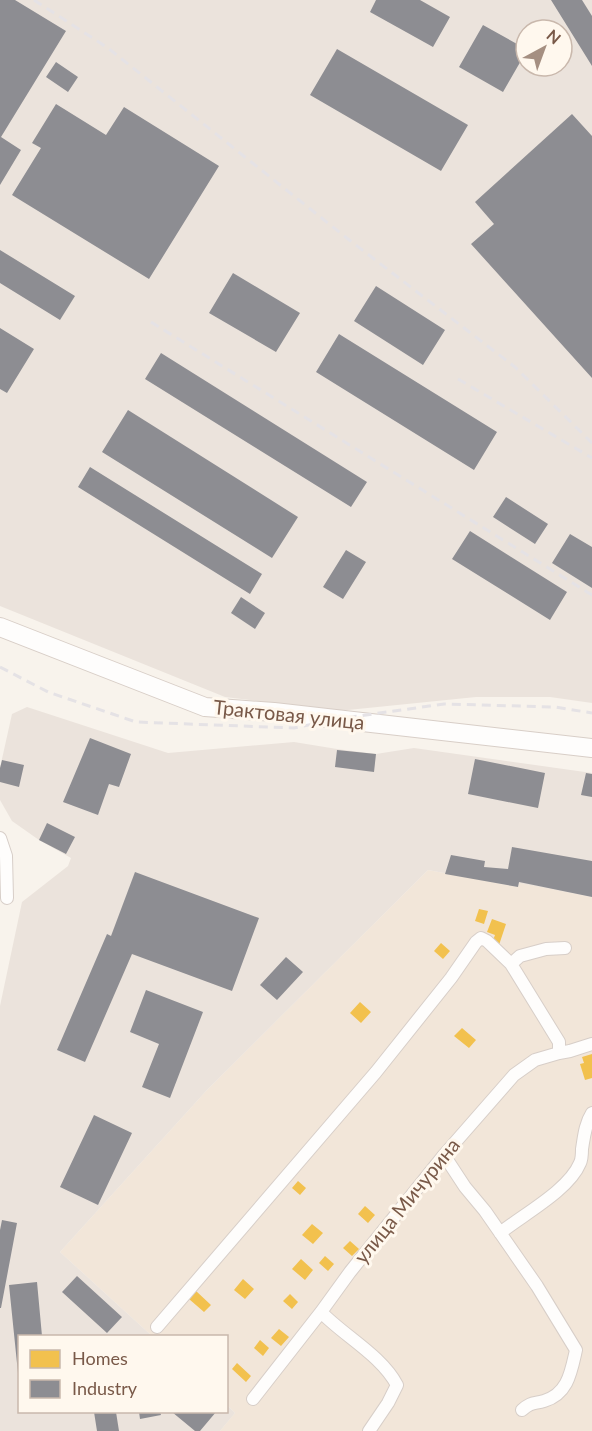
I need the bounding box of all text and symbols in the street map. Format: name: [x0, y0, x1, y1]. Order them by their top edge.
north arrow: [514, 18, 574, 78]
text: N: [543, 25, 565, 48]
street label: Трактовая улица: [212, 694, 366, 734]
street label: улица Мичурина: [348, 1133, 464, 1268]
legend: [18, 1335, 228, 1413]
text: Homes: [72, 1347, 128, 1369]
text: Industry: [72, 1377, 138, 1399]

